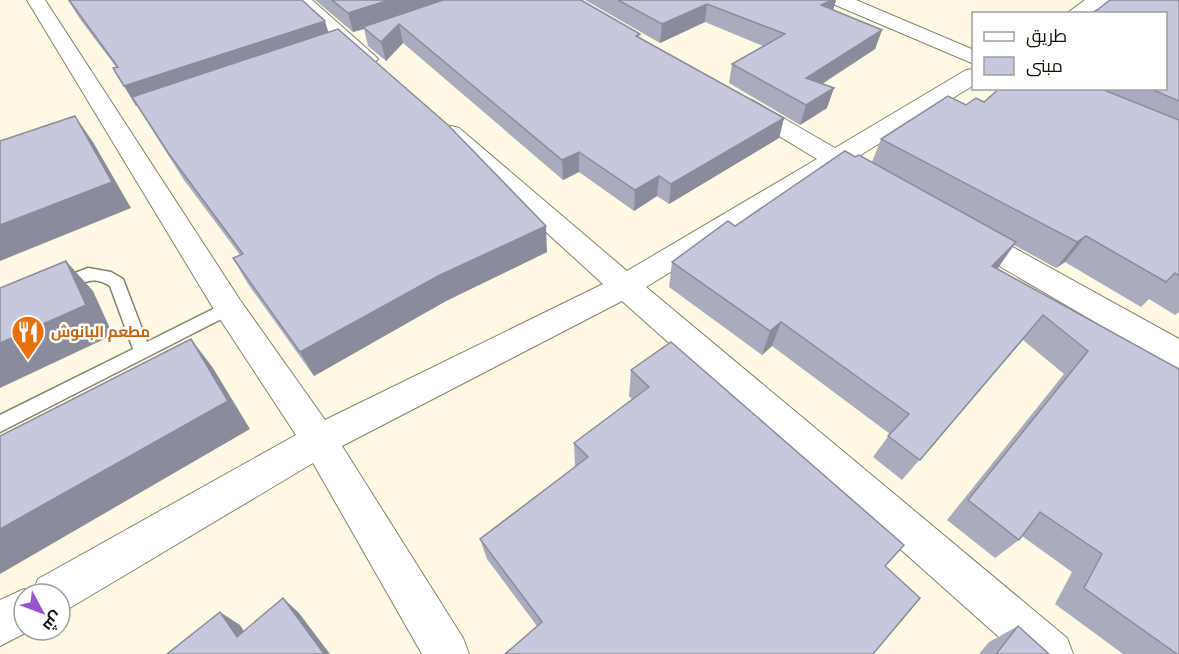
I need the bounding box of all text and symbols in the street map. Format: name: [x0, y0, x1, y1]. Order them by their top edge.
legend: [972, 12, 1167, 90]
text: طريق: [1026, 23, 1067, 48]
text: مبنى: [1026, 53, 1063, 77]
restaurant icon: مطعم البانوش: [10, 314, 46, 361]
place label: مطعم البانوش: [51, 321, 150, 342]
north arrow: [12, 582, 72, 642]
text: ش: [38, 607, 68, 637]

